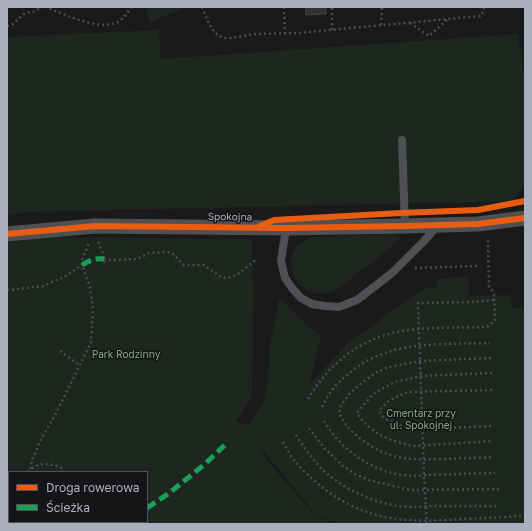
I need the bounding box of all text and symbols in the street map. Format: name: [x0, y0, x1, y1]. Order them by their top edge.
street label: Spokojna: [208, 211, 252, 223]
park label: Park Rodzinny: [92, 349, 160, 361]
park label: Cmentarz przy ul. Spokojnej: [386, 408, 456, 432]
legend: [8, 471, 148, 523]
text: Droga rowerowa: [46, 480, 139, 495]
text: Ścieżka: [46, 500, 90, 515]

